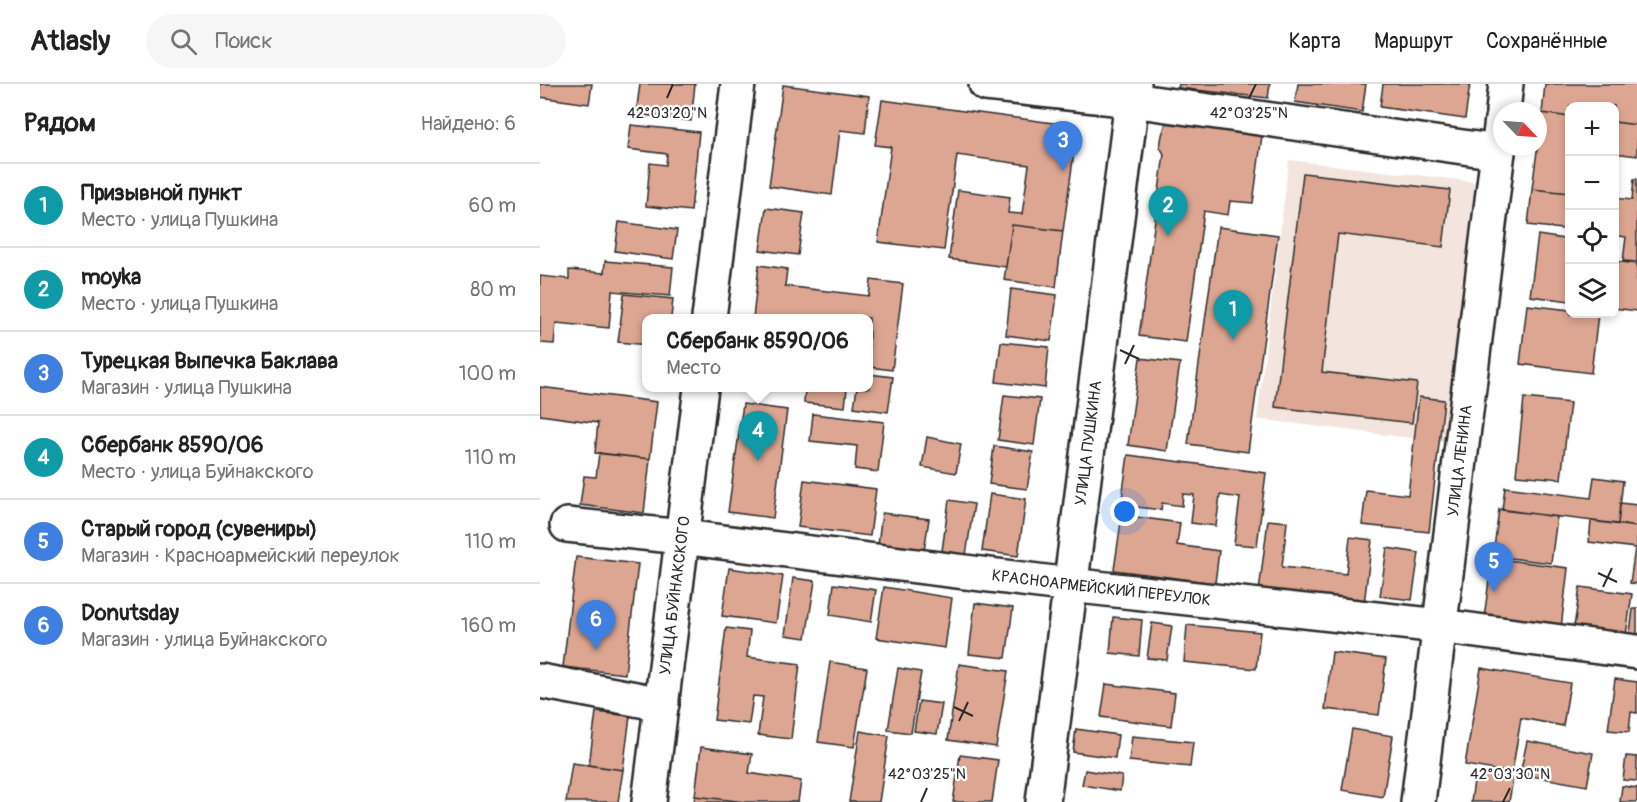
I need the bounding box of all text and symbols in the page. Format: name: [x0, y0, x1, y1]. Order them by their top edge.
search box: [146, 14, 566, 68]
text: Atlasly: [30, 24, 110, 59]
icon: search: [167, 25, 200, 58]
text: Поиск: [215, 27, 273, 55]
text: Карта: [1289, 28, 1341, 55]
text: Маршрут: [1374, 28, 1453, 55]
text: Сохранённые: [1486, 28, 1607, 55]
north arrow: [1493, 102, 1547, 156]
map controls: [1565, 102, 1619, 318]
button: +: [1565, 102, 1619, 156]
text: 42°03'20"N: [627, 104, 707, 123]
text: 42°03'25"N: [1210, 104, 1288, 123]
text: Рядом: [24, 107, 96, 139]
text: Найдено: 6: [421, 111, 516, 136]
pin: 3: [1044, 122, 1082, 171]
button: −: [1565, 156, 1619, 210]
text: Призывной пункт: [81, 179, 242, 207]
pin: 2: [1148, 186, 1188, 236]
text: 1: [40, 193, 47, 218]
text: 60 m: [469, 193, 516, 218]
text: Место · улица Пушкина: [81, 207, 278, 232]
button: locate: [1565, 210, 1619, 264]
text: moyka: [81, 263, 141, 291]
button: layers: [1565, 264, 1619, 318]
text: 2: [38, 277, 49, 302]
text: 80 m: [470, 277, 516, 302]
pin: 1: [1214, 290, 1252, 340]
text: Место · улица Пушкина: [81, 291, 278, 316]
popup: [642, 314, 873, 392]
text: Сбербанк 8590/06: [666, 327, 849, 355]
text: Турецкая Выпечка Баклава: [81, 347, 338, 375]
text: Место: [666, 355, 721, 380]
text: 3: [38, 361, 49, 386]
text: 100 m: [459, 361, 516, 386]
text: Магазин · улица Пушкина: [81, 375, 292, 400]
street label: УЛИЦА ПУШКИНА: [1071, 379, 1106, 506]
street label: УЛИЦА ЛЕНИНА: [1443, 404, 1477, 518]
pin: 4: [738, 412, 778, 461]
text: Сбербанк 8590/06: [81, 431, 264, 459]
text: 4: [38, 445, 49, 470]
text: 110 m: [465, 445, 516, 470]
text: Место · улица Буйнакского: [81, 459, 314, 484]
your location: [1110, 497, 1139, 526]
text: Старый город (сувениры): [81, 515, 317, 543]
street label: УЛИЦА БУЙНАКСКОГО: [655, 515, 695, 676]
text: 5: [38, 529, 49, 554]
text: 110 m: [465, 529, 516, 554]
pin: 5: [1474, 542, 1514, 592]
text: Магазин · Красноармейский переулок: [81, 543, 400, 568]
street label: КРАСНОАРМЕЙСКИЙ ПЕРЕУЛОК: [991, 565, 1212, 611]
text: Donutsday: [81, 599, 179, 627]
pin: 6: [576, 600, 616, 650]
text: 6: [38, 613, 49, 638]
text: 160 m: [461, 613, 516, 638]
text: Магазин · улица Буйнакского: [81, 627, 327, 652]
text: 42°03'25"N: [888, 765, 966, 784]
text: 42°03'30"N: [1470, 765, 1550, 784]

